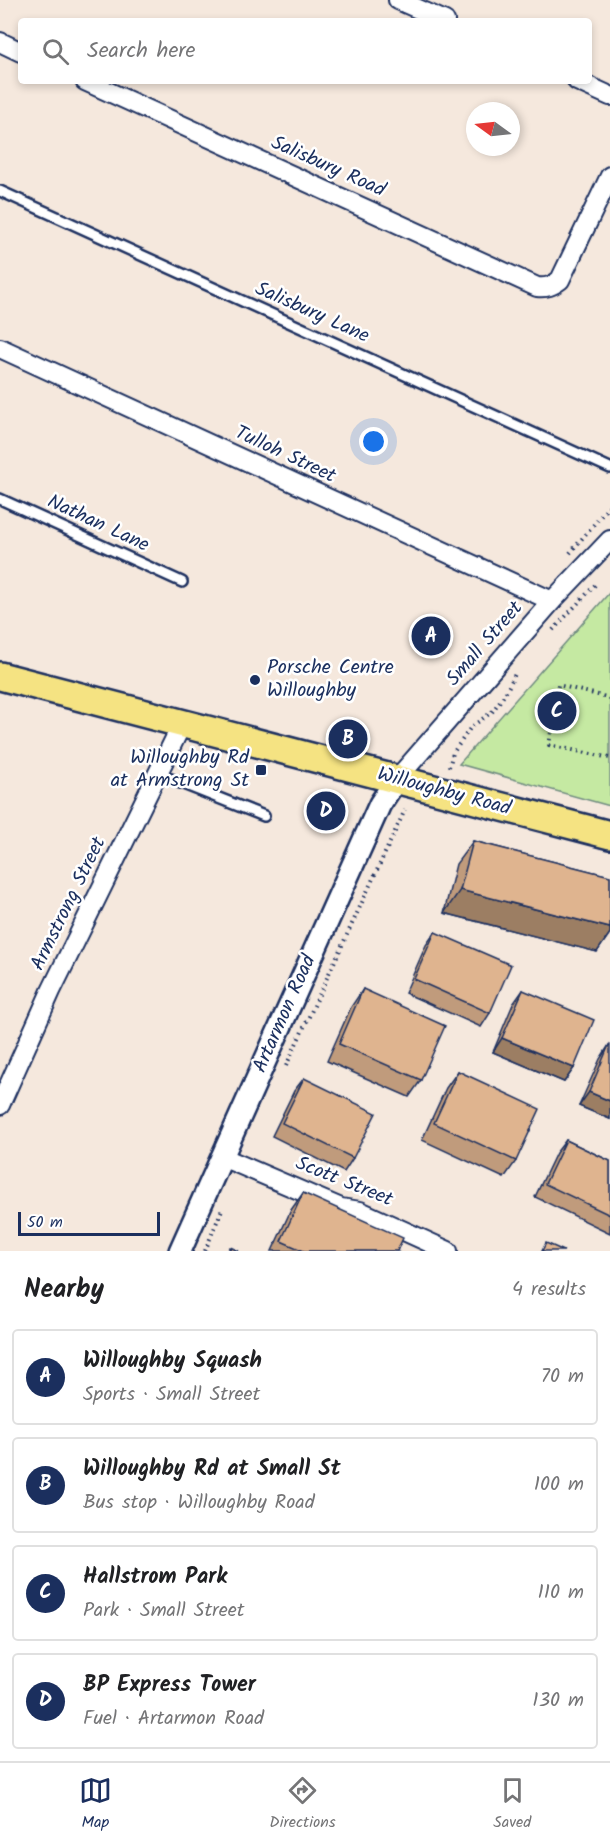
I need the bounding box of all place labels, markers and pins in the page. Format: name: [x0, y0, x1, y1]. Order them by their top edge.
pin: A: [412, 614, 450, 658]
place label: Porsche Centre Willoughby: [267, 652, 394, 707]
marker: Porsche Centre Willoughby: [248, 673, 262, 687]
pin: C: [538, 688, 576, 734]
pin: B: [328, 716, 368, 762]
place label: Willoughby Rd at Armstrong St: [111, 742, 250, 797]
marker: Willoughby Rd at Armstrong St: [254, 763, 268, 777]
pin: D: [306, 788, 346, 834]

